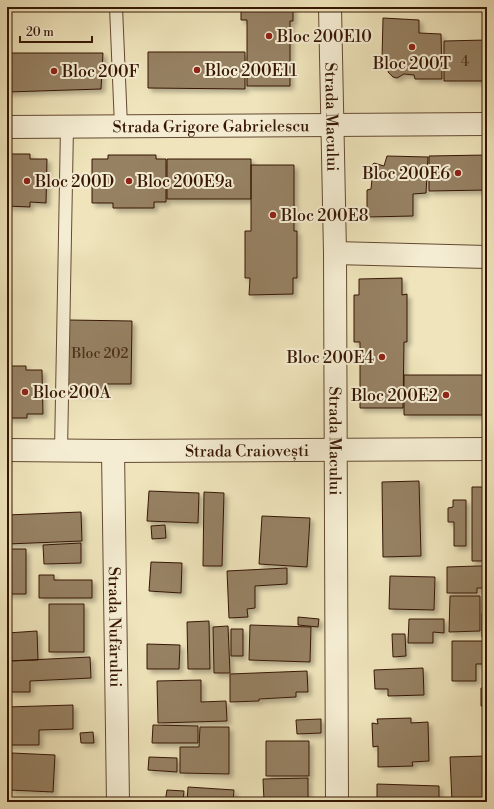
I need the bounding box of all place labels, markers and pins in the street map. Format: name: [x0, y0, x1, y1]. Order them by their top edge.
place label: Bloc 200E10: [276, 27, 372, 47]
marker: Bloc 200E10: [264, 31, 274, 41]
marker: Bloc 200T: [407, 42, 417, 52]
place label: Bloc 200T: [372, 54, 451, 74]
place label: Bloc 200E11: [204, 61, 297, 81]
place label: Bloc 200F: [61, 62, 139, 82]
marker: Bloc 200E11: [192, 65, 202, 75]
marker: Bloc 200F: [49, 66, 59, 76]
place label: Bloc 200E6: [362, 164, 450, 184]
marker: Bloc 200E6: [453, 168, 463, 178]
place label: Bloc 200D: [34, 172, 114, 192]
place label: Bloc 200E9a: [136, 172, 233, 192]
marker: Bloc 200D: [22, 176, 32, 186]
marker: Bloc 200E9a: [124, 176, 134, 186]
place label: Bloc 200E8: [280, 206, 369, 226]
marker: Bloc 200E8: [268, 210, 278, 220]
place label: Bloc 200E4: [286, 348, 374, 368]
marker: Bloc 200E4: [377, 352, 387, 362]
place label: Bloc 200A: [32, 383, 112, 403]
place label: Bloc 200E2: [350, 386, 438, 406]
marker: Bloc 200A: [20, 387, 30, 397]
marker: Bloc 200E2: [441, 390, 451, 400]

